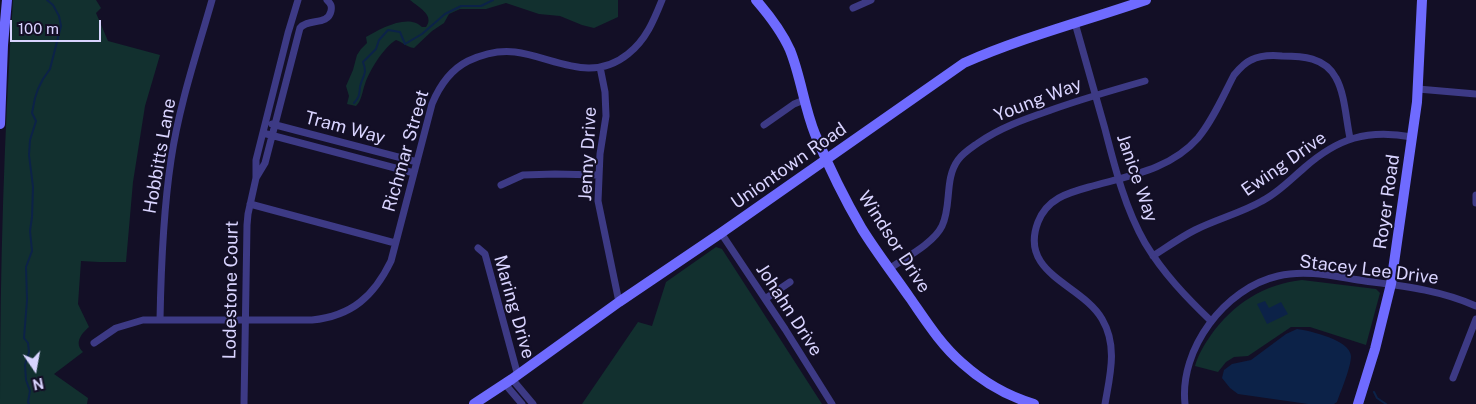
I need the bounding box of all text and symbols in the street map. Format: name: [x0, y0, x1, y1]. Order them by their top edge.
scale bar: [12, 10, 104, 42]
text: 100 m: [18, 20, 59, 37]
street label: Young Way: [991, 73, 1085, 127]
street label: Richmar Street: [378, 87, 434, 215]
street label: Hobbitts Lane: [139, 97, 181, 215]
street label: Jenny Drive: [575, 106, 601, 202]
street label: Tram Way: [302, 107, 388, 149]
street label: Uniontown Road: [727, 118, 851, 214]
street label: Ewing Drive: [1237, 127, 1331, 201]
street label: Janice Way: [1112, 131, 1162, 225]
street label: Royer Road: [1370, 153, 1404, 251]
street label: Windsor Drive: [853, 187, 935, 297]
street label: Lodestone Court: [219, 220, 243, 360]
street label: Stacey Lee Drive: [1298, 251, 1440, 289]
street label: Maring Drive: [489, 253, 539, 361]
street label: Johahn Drive: [751, 260, 827, 360]
north arrow: [10, 344, 60, 394]
text: N: [31, 375, 45, 393]

